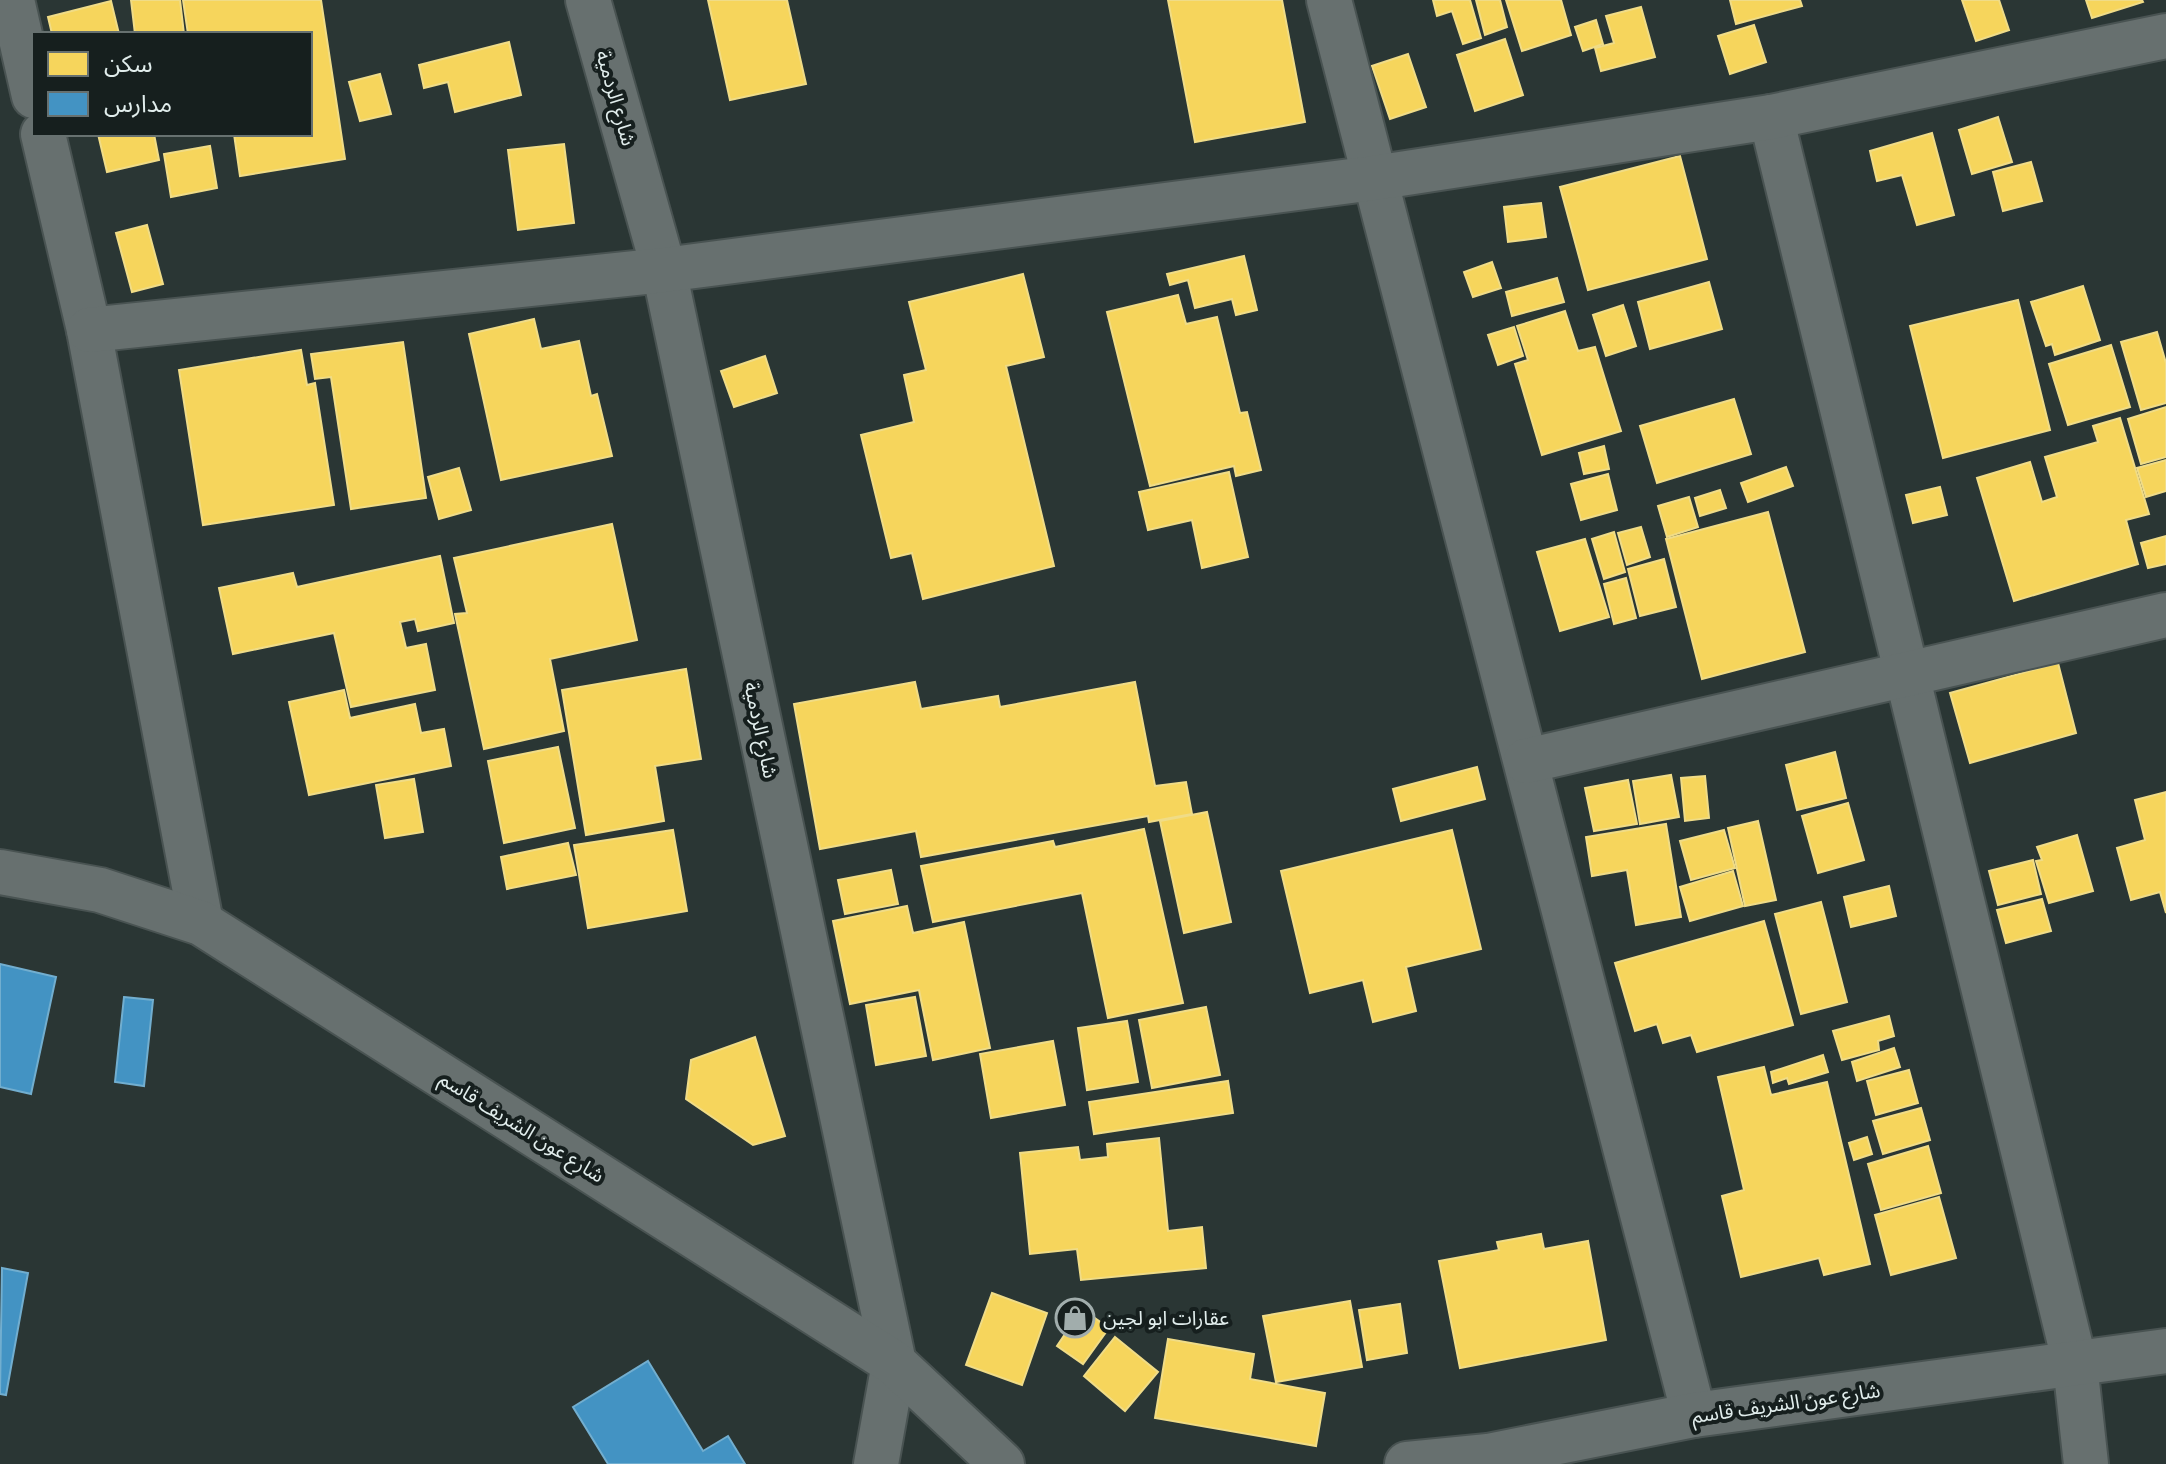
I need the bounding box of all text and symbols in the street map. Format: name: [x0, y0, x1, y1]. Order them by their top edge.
legend: [32, 32, 312, 136]
text: سكن: [104, 47, 153, 80]
street label: شارع الردمية: [588, 47, 643, 149]
text: مدارس: [104, 87, 172, 120]
street label: شارع الردمية: [736, 679, 785, 781]
street label: شارع عون الشريف قاسم: [433, 1065, 610, 1190]
shop icon: عقارات ابو لجين: [1054, 1297, 1096, 1339]
place label: عقارات ابو لجين: [1103, 1304, 1229, 1332]
street label: شارع عون الشريف قاسم: [1690, 1376, 1882, 1431]

